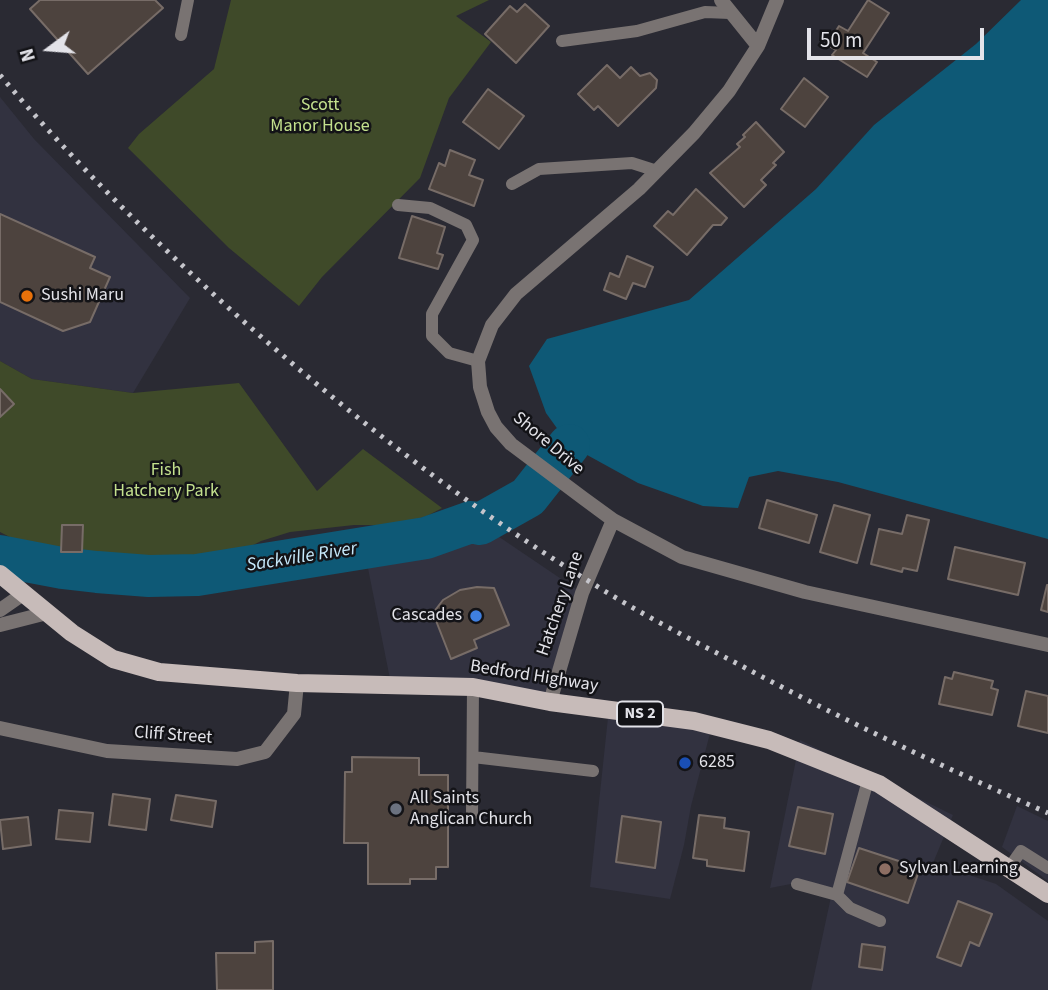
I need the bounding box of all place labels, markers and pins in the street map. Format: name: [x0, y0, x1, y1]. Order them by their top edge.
place label: Sushi Maru: [41, 285, 124, 307]
marker: Sushi Maru: [19, 288, 35, 304]
place label: Cascades: [392, 605, 462, 627]
marker: Cascades: [468, 608, 484, 624]
place label: 6285: [699, 752, 735, 774]
marker: 6285: [677, 755, 693, 771]
place label: All Saints Anglican Church: [410, 788, 532, 830]
marker: All Saints Anglican Church: [388, 801, 404, 817]
place label: Sylvan Learning: [899, 858, 1018, 880]
marker: Sylvan Learning: [877, 861, 893, 877]

